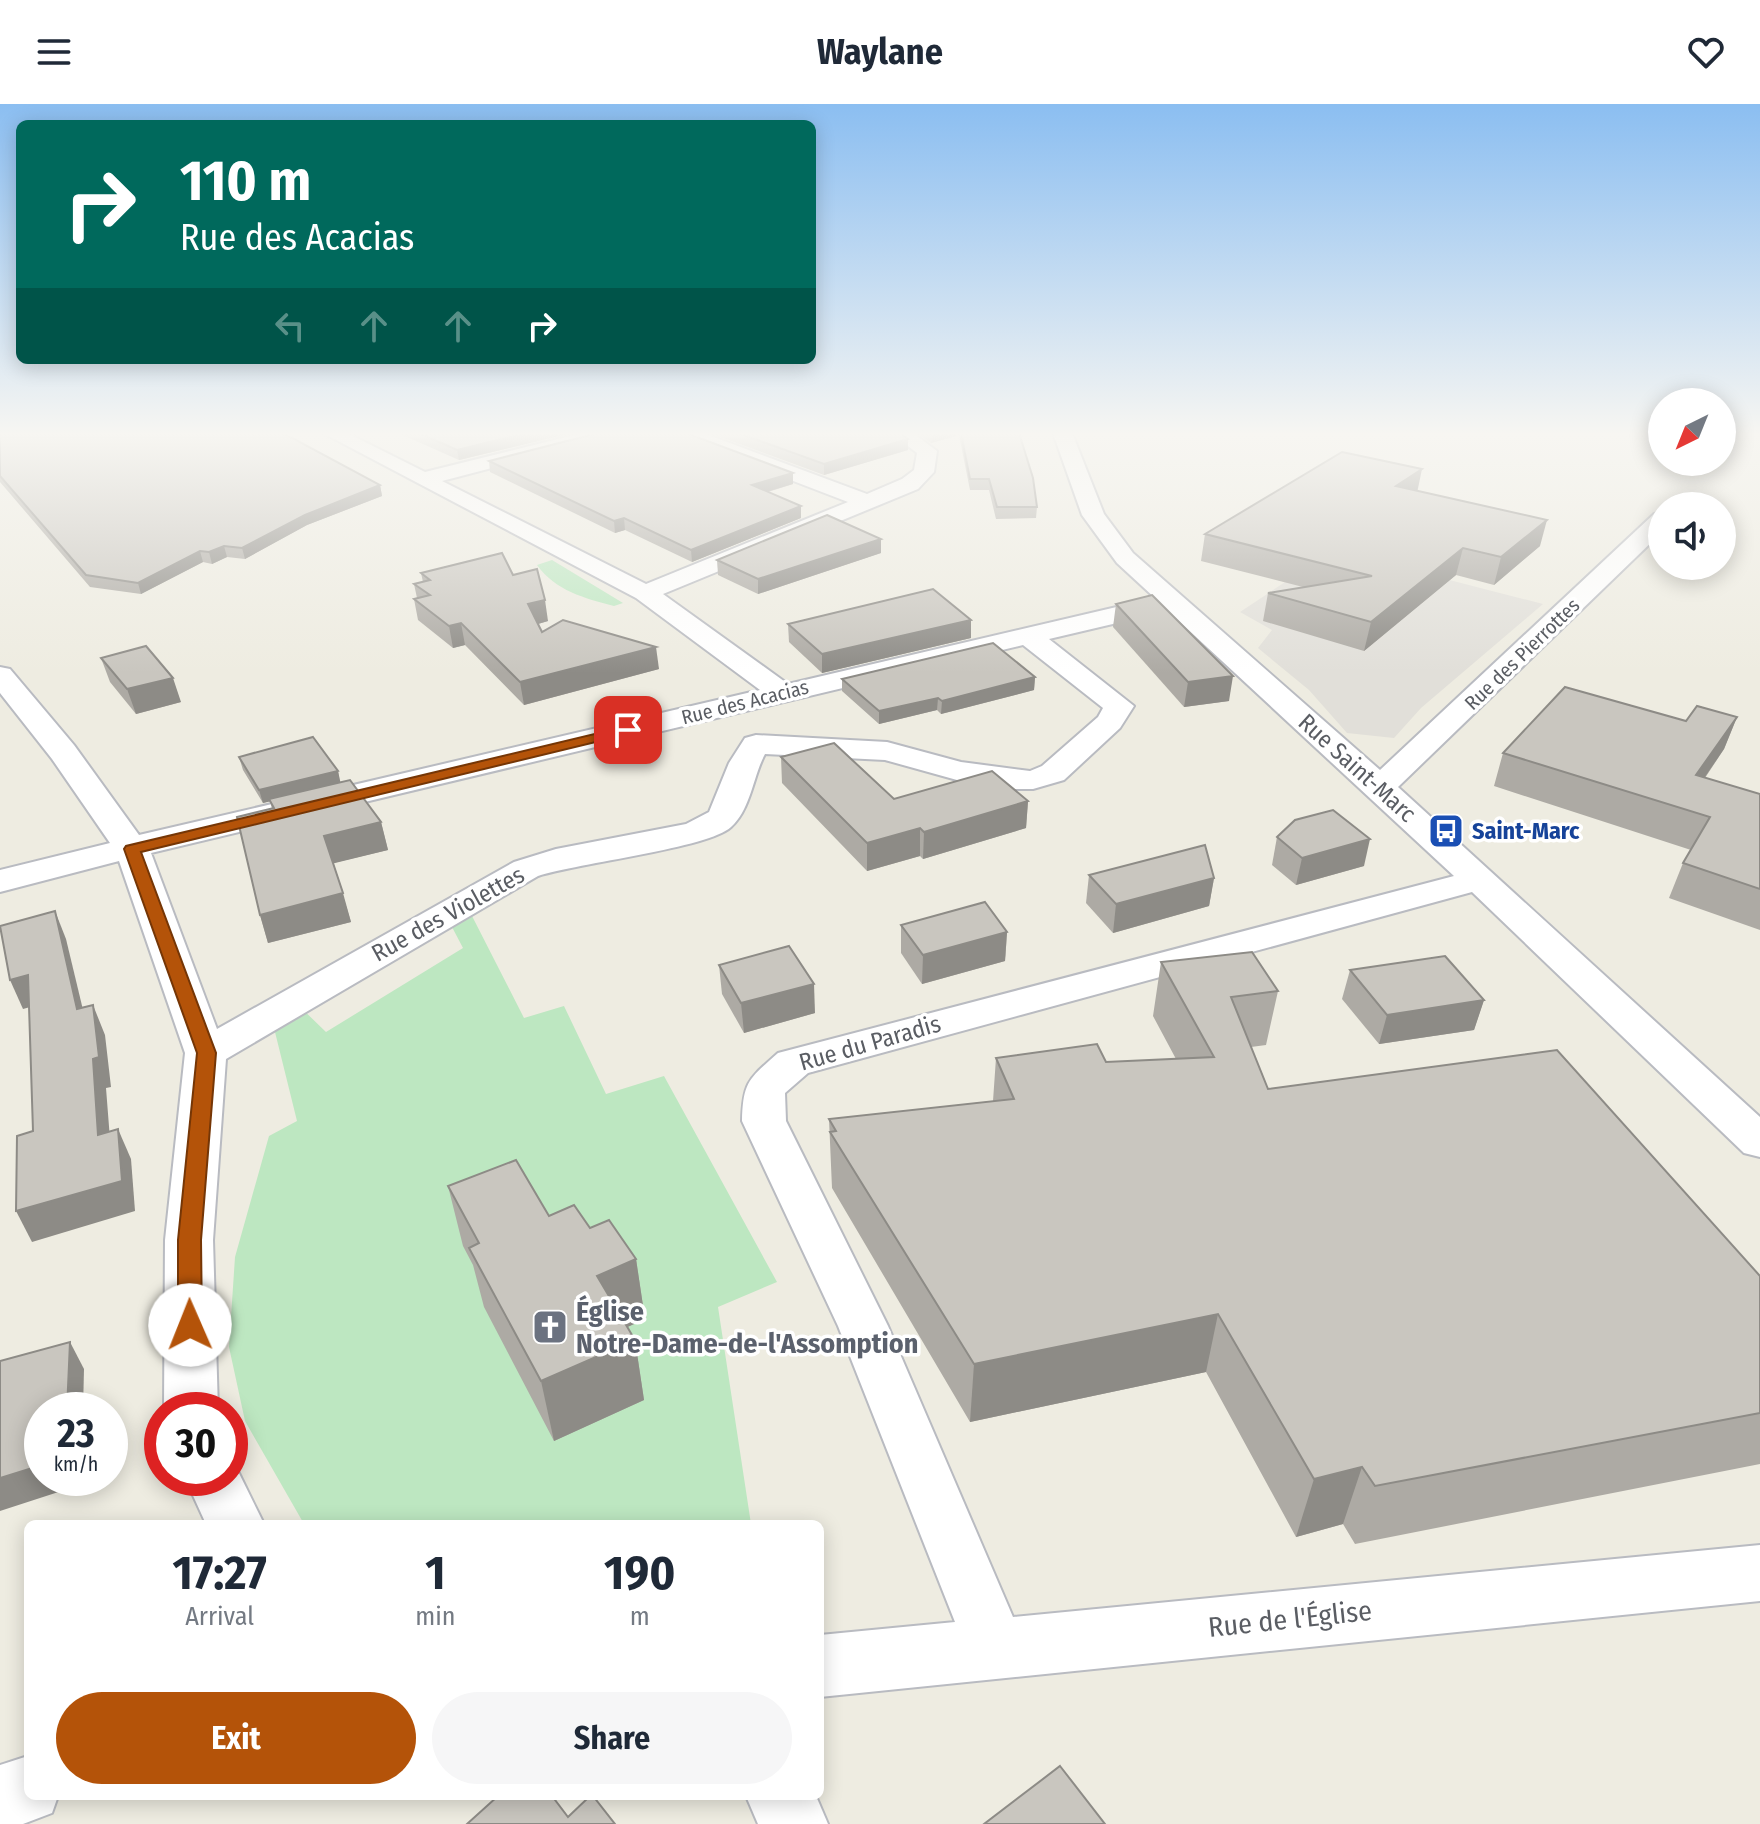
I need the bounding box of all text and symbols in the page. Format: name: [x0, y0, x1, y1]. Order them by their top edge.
icon: menu: [32, 30, 76, 74]
text: Waylane: [817, 30, 943, 74]
icon: heart: [1684, 30, 1728, 74]
text: 110 m: [180, 148, 311, 215]
icon: right: [48, 152, 152, 256]
text: Rue des Acacias: [180, 216, 414, 260]
icon: left: [268, 304, 312, 348]
icon: ahead: [352, 304, 396, 348]
icon: ahead: [436, 304, 480, 348]
icon: right: [520, 304, 564, 348]
north arrow: [1648, 388, 1736, 476]
map controls: [1648, 388, 1736, 580]
button: sound: [1648, 492, 1736, 580]
street label: Rue des Pierrottes: [1460, 593, 1584, 715]
street label: Rue des Acacias: [679, 675, 811, 729]
pin: [594, 696, 662, 764]
icon: arrive: [606, 708, 650, 752]
street label: Rue Saint-Marc: [1293, 708, 1421, 828]
bus stop icon: Saint-Marc: [1427, 812, 1465, 850]
place label: Saint-Marc: [1472, 817, 1580, 845]
street label: Rue des Violettes: [367, 861, 529, 967]
street label: Rue du Paradis: [796, 1009, 944, 1077]
position arrow: [148, 1283, 232, 1367]
place label: Église Notre-Dame-de-l'Assomption: [576, 1294, 919, 1360]
church icon: Église Notre-Dame-de-l'Assomption: [531, 1308, 569, 1346]
speed limit sign: 30: [144, 1392, 248, 1496]
text: 23: [57, 1410, 95, 1458]
text: km/h: [54, 1452, 98, 1476]
text: 17:27: [173, 1544, 267, 1602]
text: 1: [425, 1544, 446, 1602]
text: 190: [604, 1544, 675, 1602]
street label: Rue de l'Église: [1207, 1594, 1373, 1644]
text: Arrival: [185, 1601, 254, 1632]
text: min: [415, 1601, 456, 1632]
text: m: [630, 1601, 650, 1632]
button: Exit: [56, 1692, 416, 1784]
button: Share: [432, 1692, 792, 1784]

